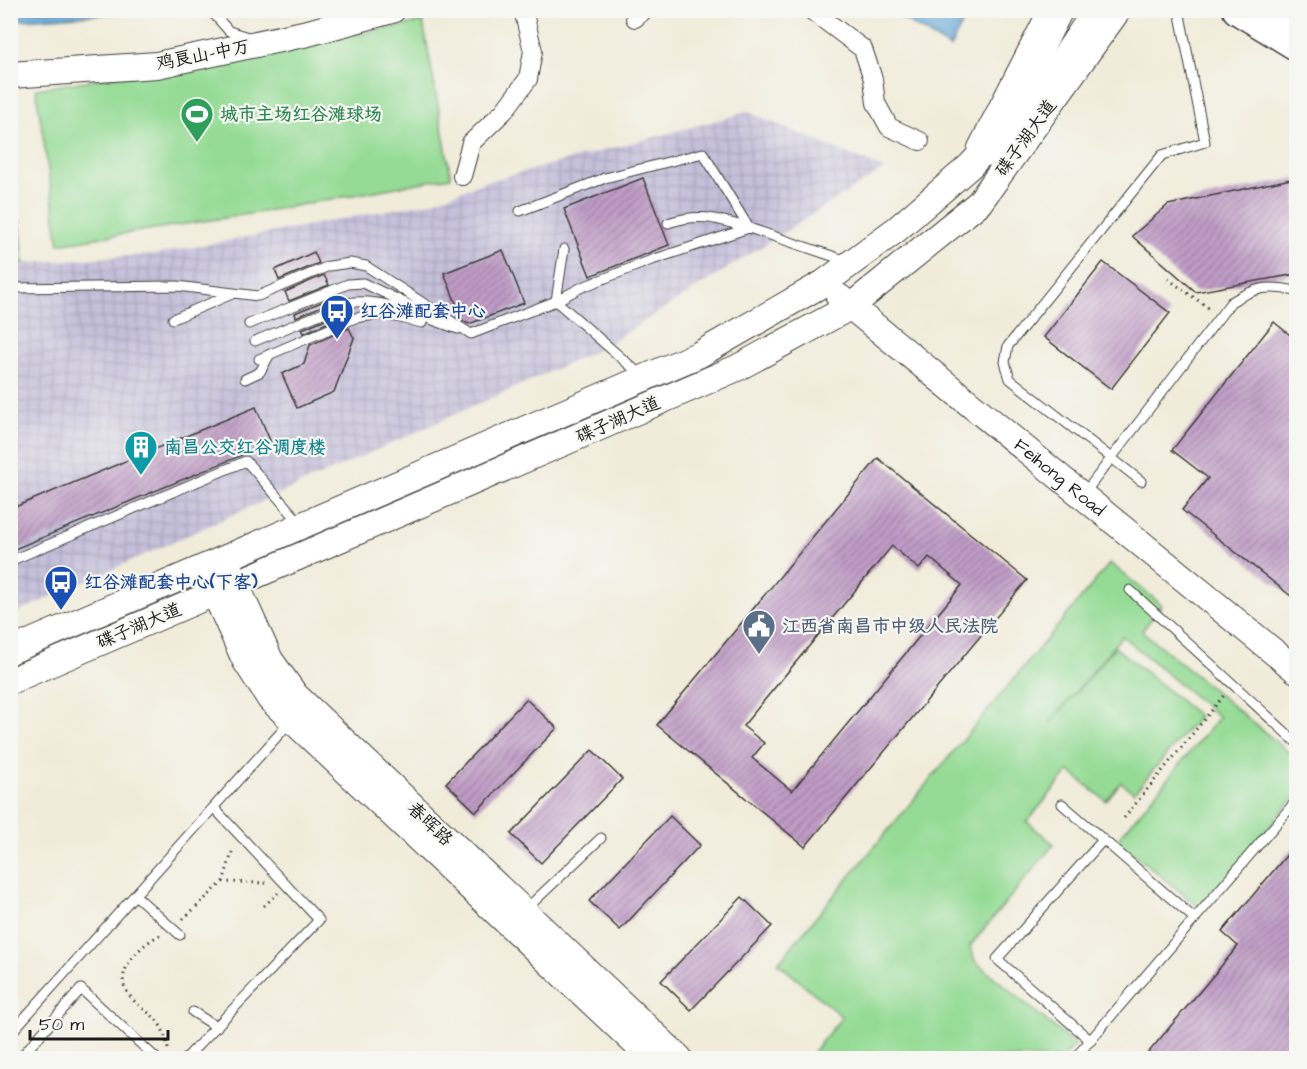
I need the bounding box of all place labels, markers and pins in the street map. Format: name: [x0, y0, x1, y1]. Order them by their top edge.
sports icon: 城市主场红谷滩球场: [179, 96, 215, 143]
place label: 城市主场红谷滩球场: [220, 102, 382, 127]
bus stop icon: 红谷滩配套中心: [319, 293, 355, 340]
place label: 红谷滩配套中心: [360, 299, 486, 324]
building icon: 南昌公交红谷调度楼: [123, 429, 159, 476]
place label: 南昌公交红谷调度楼: [164, 435, 326, 460]
bus stop icon: 红谷滩配套中心(下客): [43, 564, 79, 611]
place label: 红谷滩配套中心(下客): [84, 570, 258, 595]
public building icon: 江西省南昌市中级人民法院: [741, 608, 777, 655]
place label: 江西省南昌市中级人民法院: [782, 614, 998, 639]

